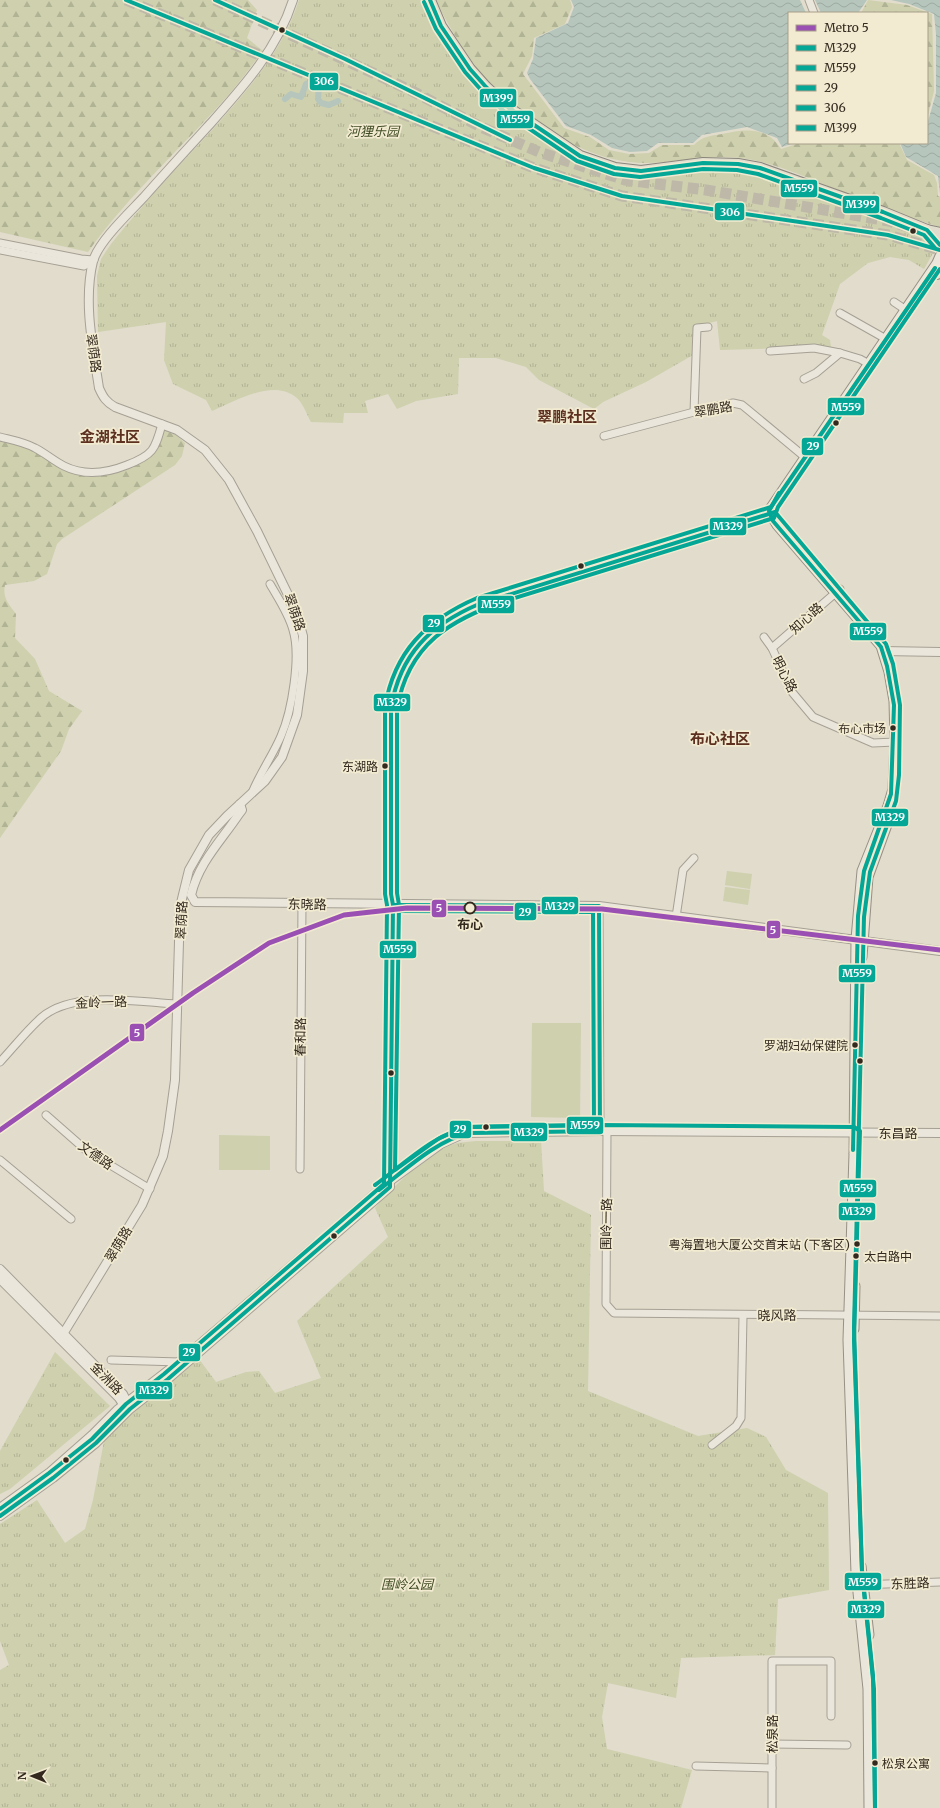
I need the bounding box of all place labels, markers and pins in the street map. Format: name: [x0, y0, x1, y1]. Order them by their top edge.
unlabelled marker: [277, 25, 287, 35]
unlabelled marker: [908, 226, 918, 236]
unlabelled marker: [831, 418, 841, 428]
unlabelled marker: [576, 561, 586, 571]
place label: 布心市场: [838, 721, 886, 736]
marker: 布心市场: [888, 723, 898, 733]
place label: 东湖路: [342, 759, 378, 774]
marker: 东湖路: [380, 761, 390, 771]
marker: 布心: [463, 901, 477, 915]
place label: 布心: [457, 916, 483, 933]
place label: 罗湖妇幼保健院: [764, 1038, 848, 1053]
marker: 罗湖妇幼保健院: [850, 1040, 860, 1050]
unlabelled marker: [855, 1056, 865, 1066]
unlabelled marker: [386, 1068, 396, 1078]
unlabelled marker: [481, 1122, 491, 1132]
unlabelled marker: [329, 1231, 339, 1241]
place label: 粤海置地大厦公交首末站 (下客区): [669, 1237, 850, 1252]
marker: 粤海置地大厦公交首末站 (下客区): [852, 1239, 862, 1249]
place label: 太白路中: [864, 1249, 912, 1264]
marker: 太白路中: [851, 1251, 861, 1261]
unlabelled marker: [61, 1455, 71, 1465]
place label: 松泉公寓: [882, 1756, 930, 1771]
marker: 松泉公寓: [870, 1758, 880, 1768]

